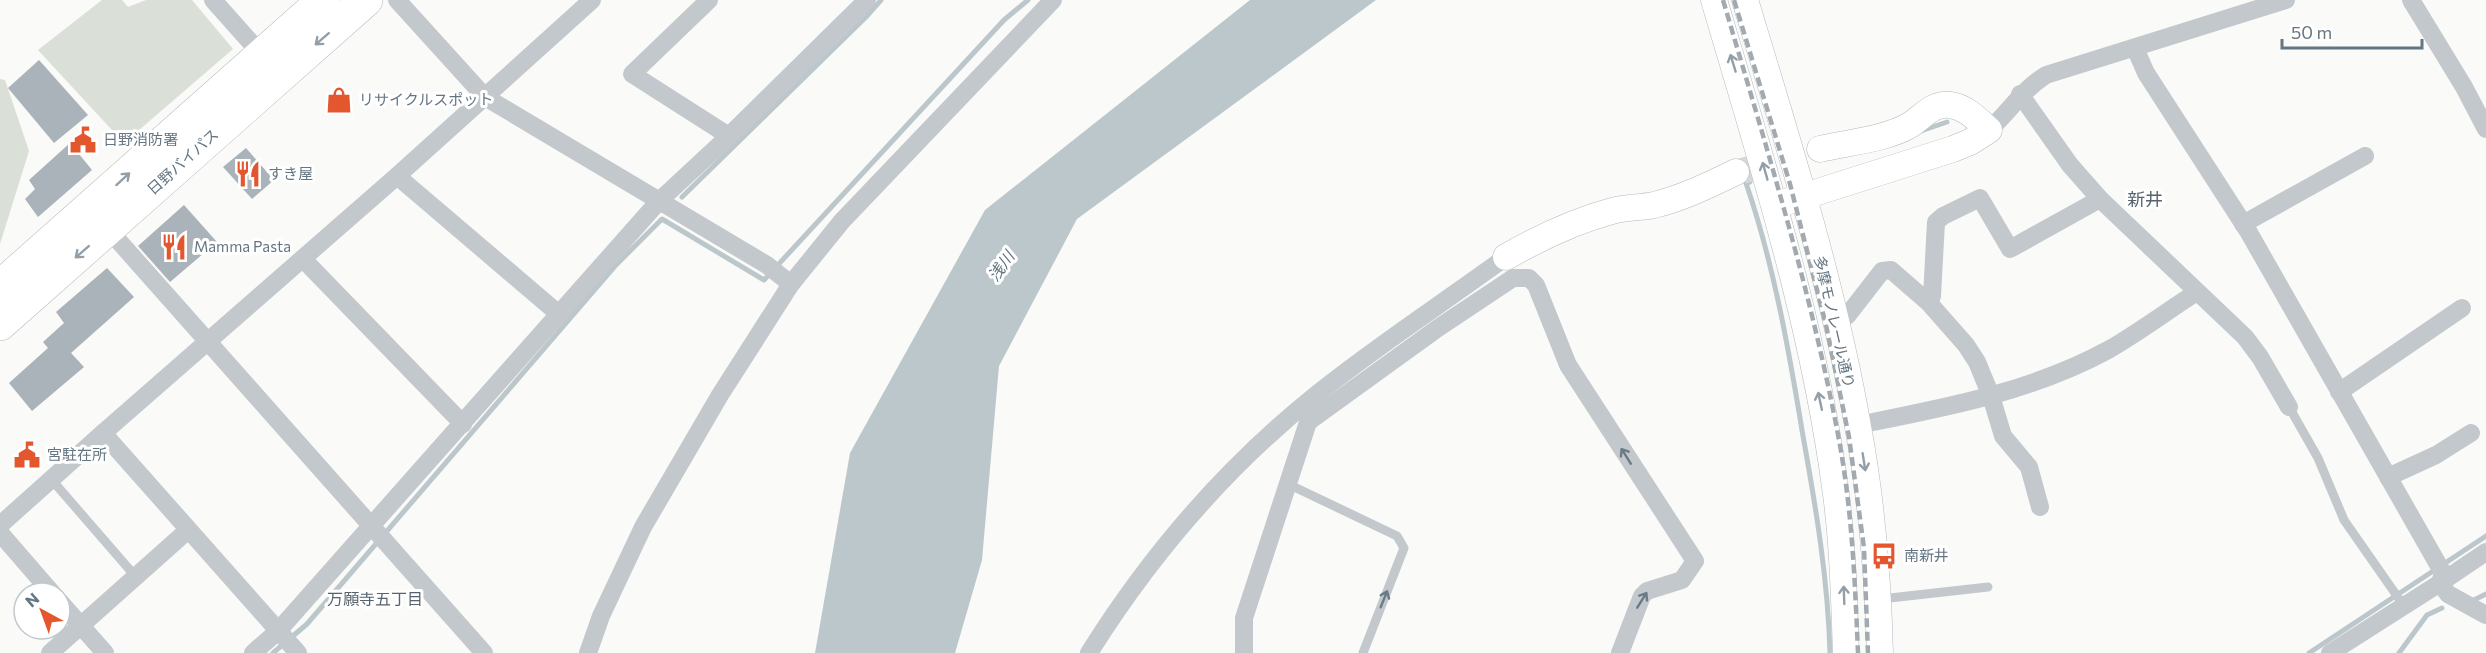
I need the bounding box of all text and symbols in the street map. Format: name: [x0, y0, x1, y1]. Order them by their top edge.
scale bar: [2282, 12, 2422, 50]
text: 50 m: [2291, 21, 2332, 43]
one-way arrow: [315, 32, 330, 46]
one-way arrow: [1727, 54, 1738, 73]
shop icon: リサイクルスポット: [324, 85, 354, 115]
place label: リサイクルスポット: [359, 90, 493, 108]
public building icon: 日野消防署: [68, 125, 98, 155]
street label: 日野バイパス: [143, 125, 222, 198]
place label: 日野消防署: [103, 130, 178, 148]
restaurant icon: すき屋: [233, 159, 263, 189]
one-way arrow: [1759, 162, 1770, 181]
place label: すき屋: [268, 164, 313, 182]
one-way arrow: [115, 172, 130, 186]
district label: 新井: [2127, 188, 2163, 210]
restaurant icon: Mamma Pasta: [159, 232, 189, 262]
place label: Mamma Pasta: [194, 237, 291, 255]
one-way arrow: [75, 245, 90, 259]
water label: 浅川: [984, 246, 1019, 284]
street label: 多摩モノレール通り: [1811, 254, 1859, 390]
one-way arrow: [1814, 392, 1826, 411]
public building icon: 宮駐在所: [12, 440, 42, 470]
place label: 宮駐在所: [47, 445, 107, 463]
one-way arrow: [1620, 448, 1632, 465]
one-way arrow: [1858, 451, 1869, 471]
bus stop icon: 南新井: [1869, 541, 1899, 571]
place label: 南新井: [1904, 546, 1949, 564]
north arrow: [12, 581, 72, 641]
one-way arrow: [1838, 585, 1850, 605]
text: N: [21, 588, 43, 610]
district label: 万願寺五丁目: [327, 589, 423, 608]
one-way arrow: [1379, 590, 1390, 608]
one-way arrow: [1636, 591, 1649, 608]

